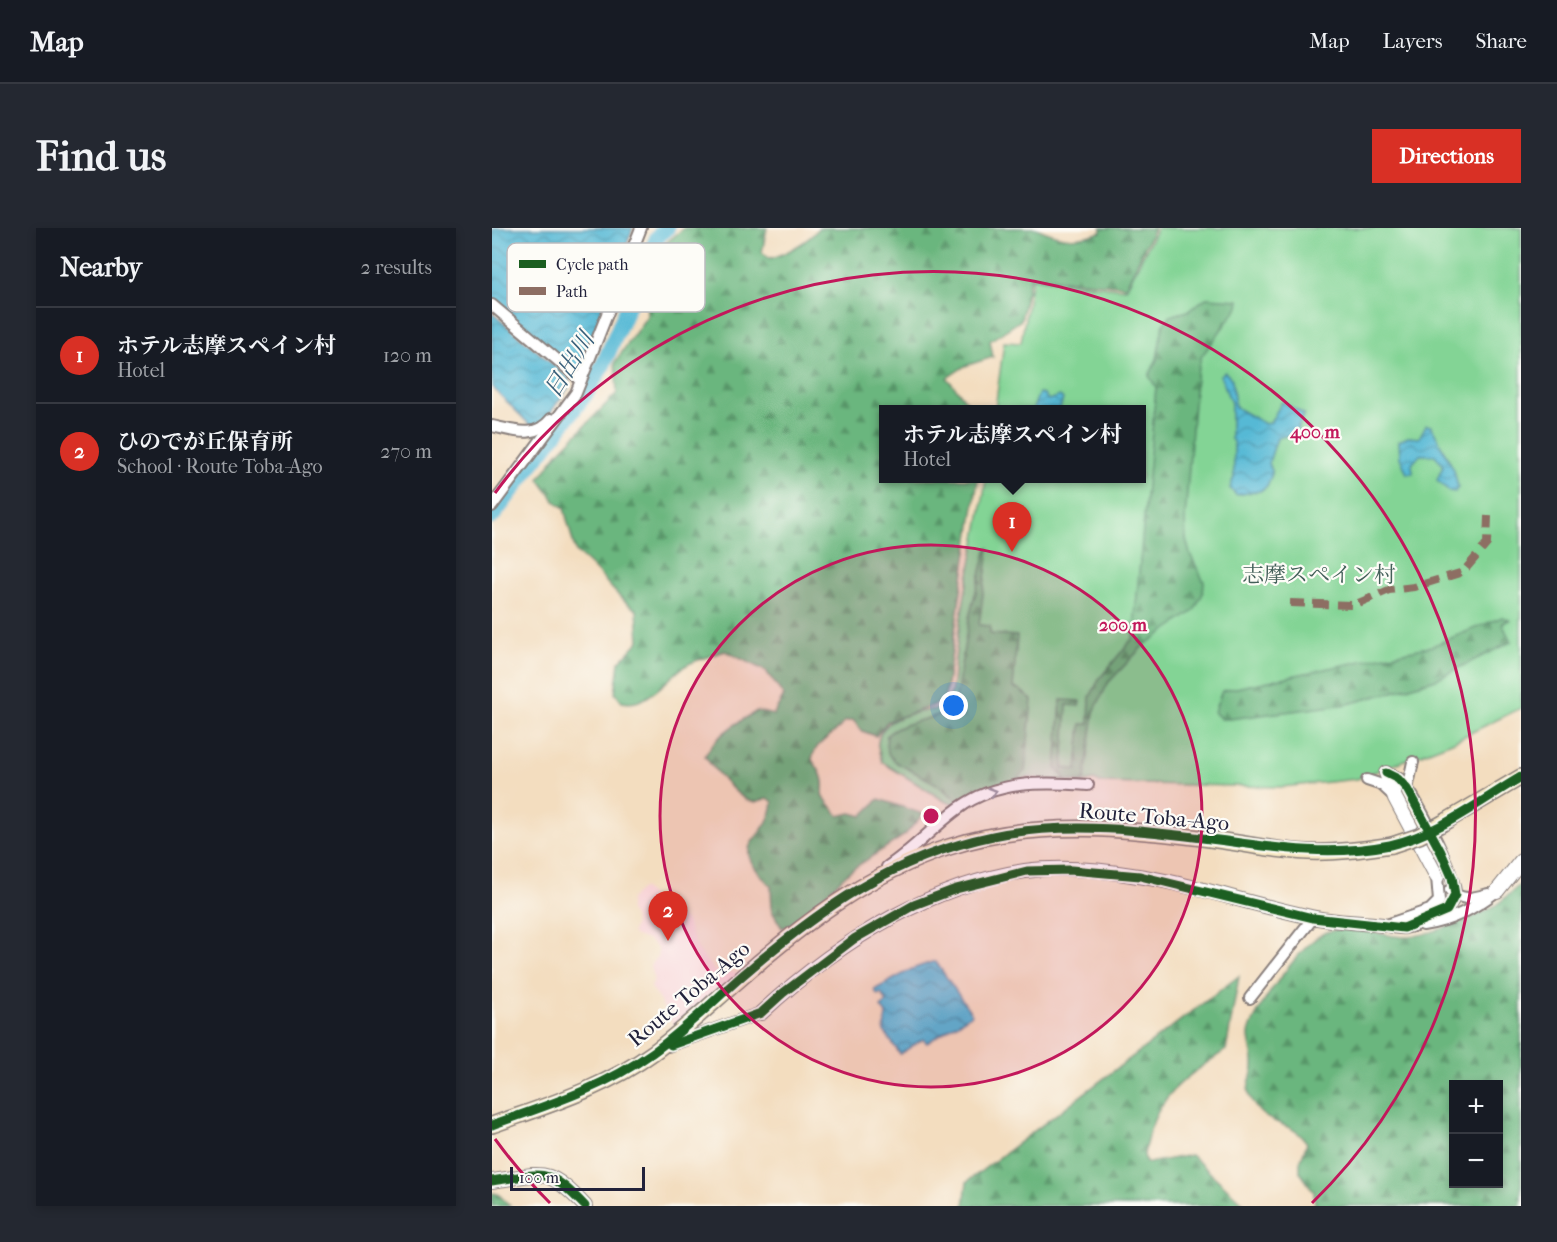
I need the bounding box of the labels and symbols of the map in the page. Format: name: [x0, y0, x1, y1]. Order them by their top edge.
legend: [507, 243, 705, 312]
text: Cycle path: [556, 255, 628, 274]
text: Path: [556, 282, 588, 301]
water label: 日出川: [538, 325, 602, 403]
text: 400 m: [1289, 422, 1341, 443]
pin: 1: [992, 502, 1032, 552]
park label: 志摩スペイン村: [1242, 562, 1396, 588]
text: 200 m: [1099, 615, 1148, 636]
your location: [939, 691, 968, 720]
one-way arrow: [987, 786, 998, 799]
street label: Route Toba-Ago: [1078, 797, 1230, 837]
centre of rings: [921, 806, 941, 826]
pin: 2: [648, 892, 687, 941]
street label: Route Toba-Ago: [623, 936, 755, 1052]
scale bar: [510, 1164, 645, 1192]

